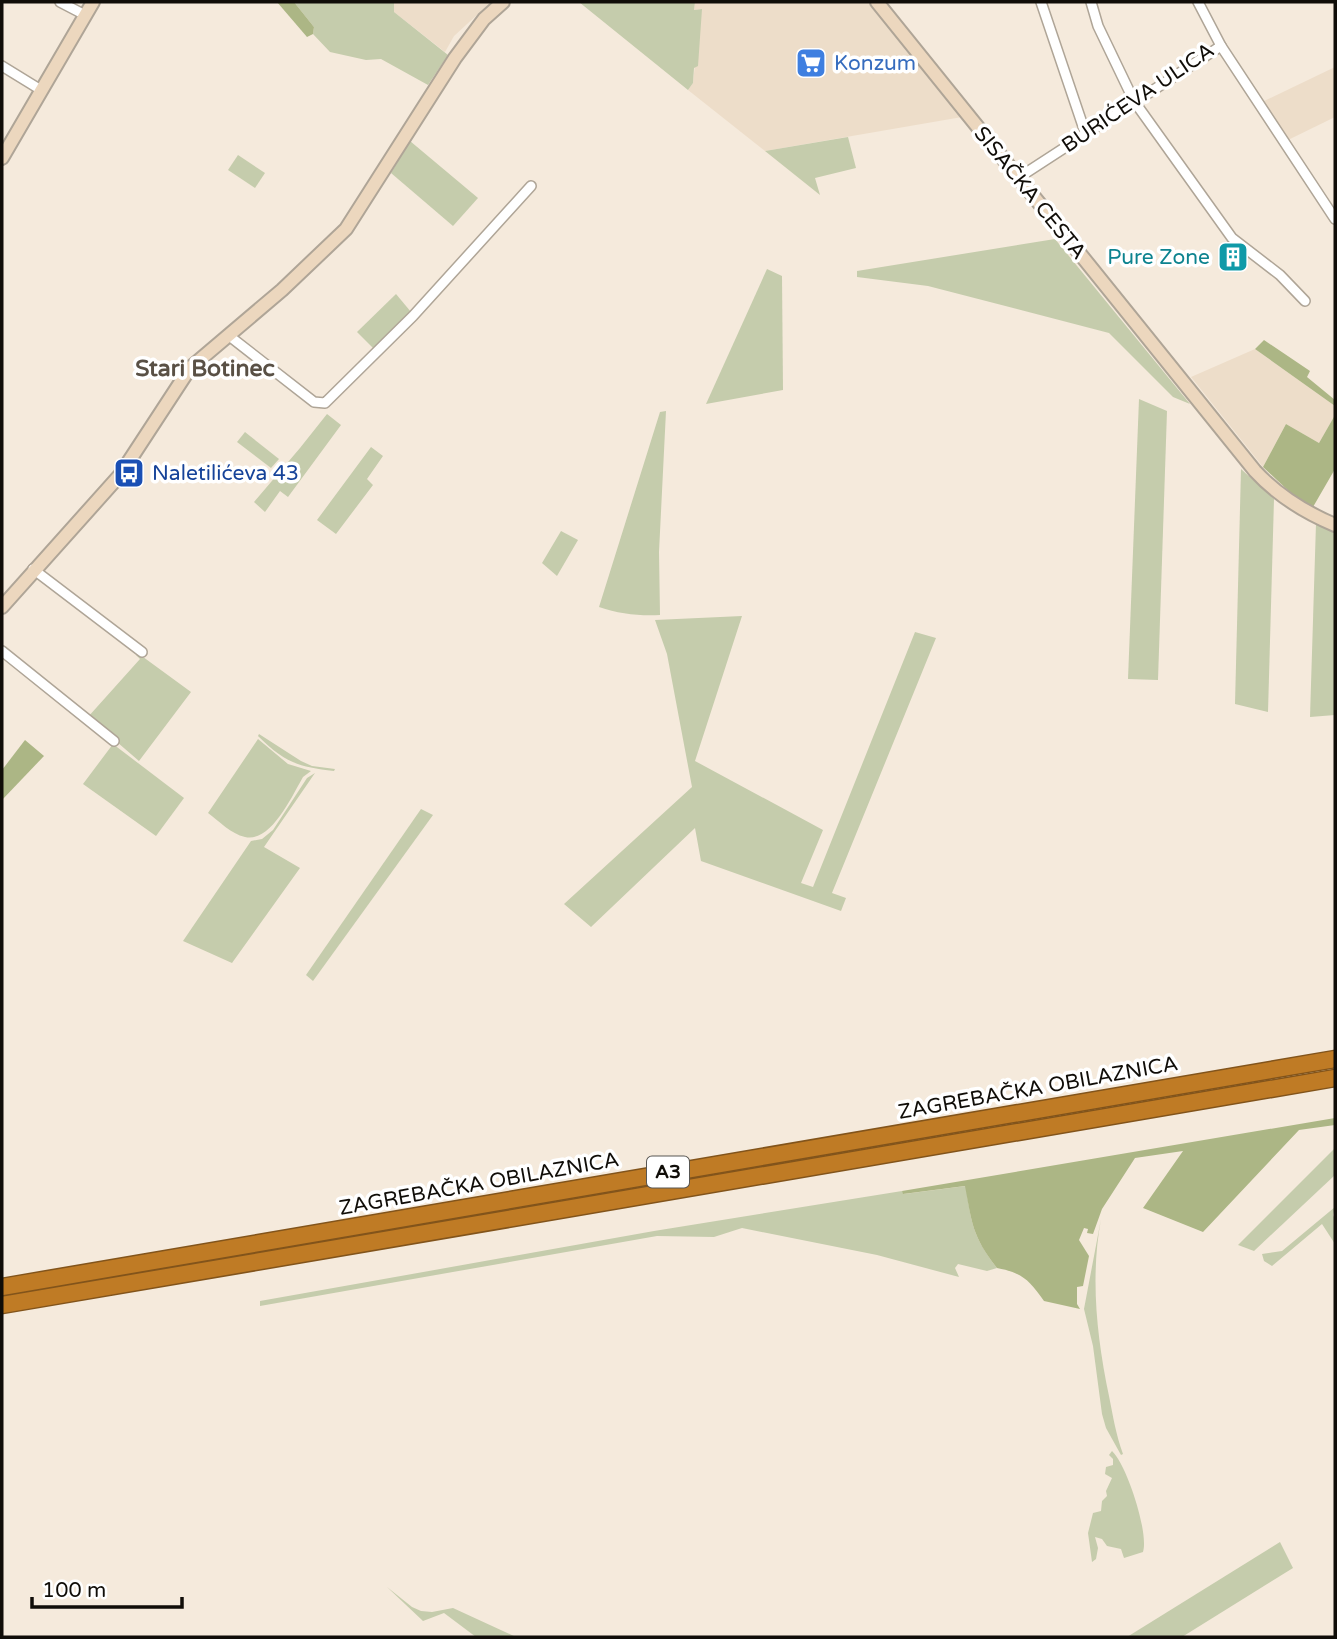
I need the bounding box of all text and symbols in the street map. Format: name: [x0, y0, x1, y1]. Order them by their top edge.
street label: BURIĆEVA ULICA: [1057, 38, 1219, 158]
supermarket icon: Konzum: [794, 46, 828, 80]
place label: Konzum: [834, 51, 916, 76]
street label: SISAČKA CESTA: [969, 121, 1091, 265]
building icon: Pure Zone: [1216, 240, 1250, 274]
place label: Pure Zone: [1107, 245, 1210, 270]
district label: Stari Botinec: [135, 355, 275, 383]
bus stop icon: Naletilićeva 43: [112, 456, 146, 490]
place label: Naletilićeva 43: [152, 461, 299, 486]
street label: ZAGREBAČKA OBILAZNICA: [896, 1051, 1180, 1125]
street label: ZAGREBAČKA OBILAZNICA: [337, 1147, 621, 1221]
road number: A3: [647, 1156, 689, 1188]
scale bar: [32, 1566, 182, 1610]
text: 100 m: [42, 1578, 106, 1603]

